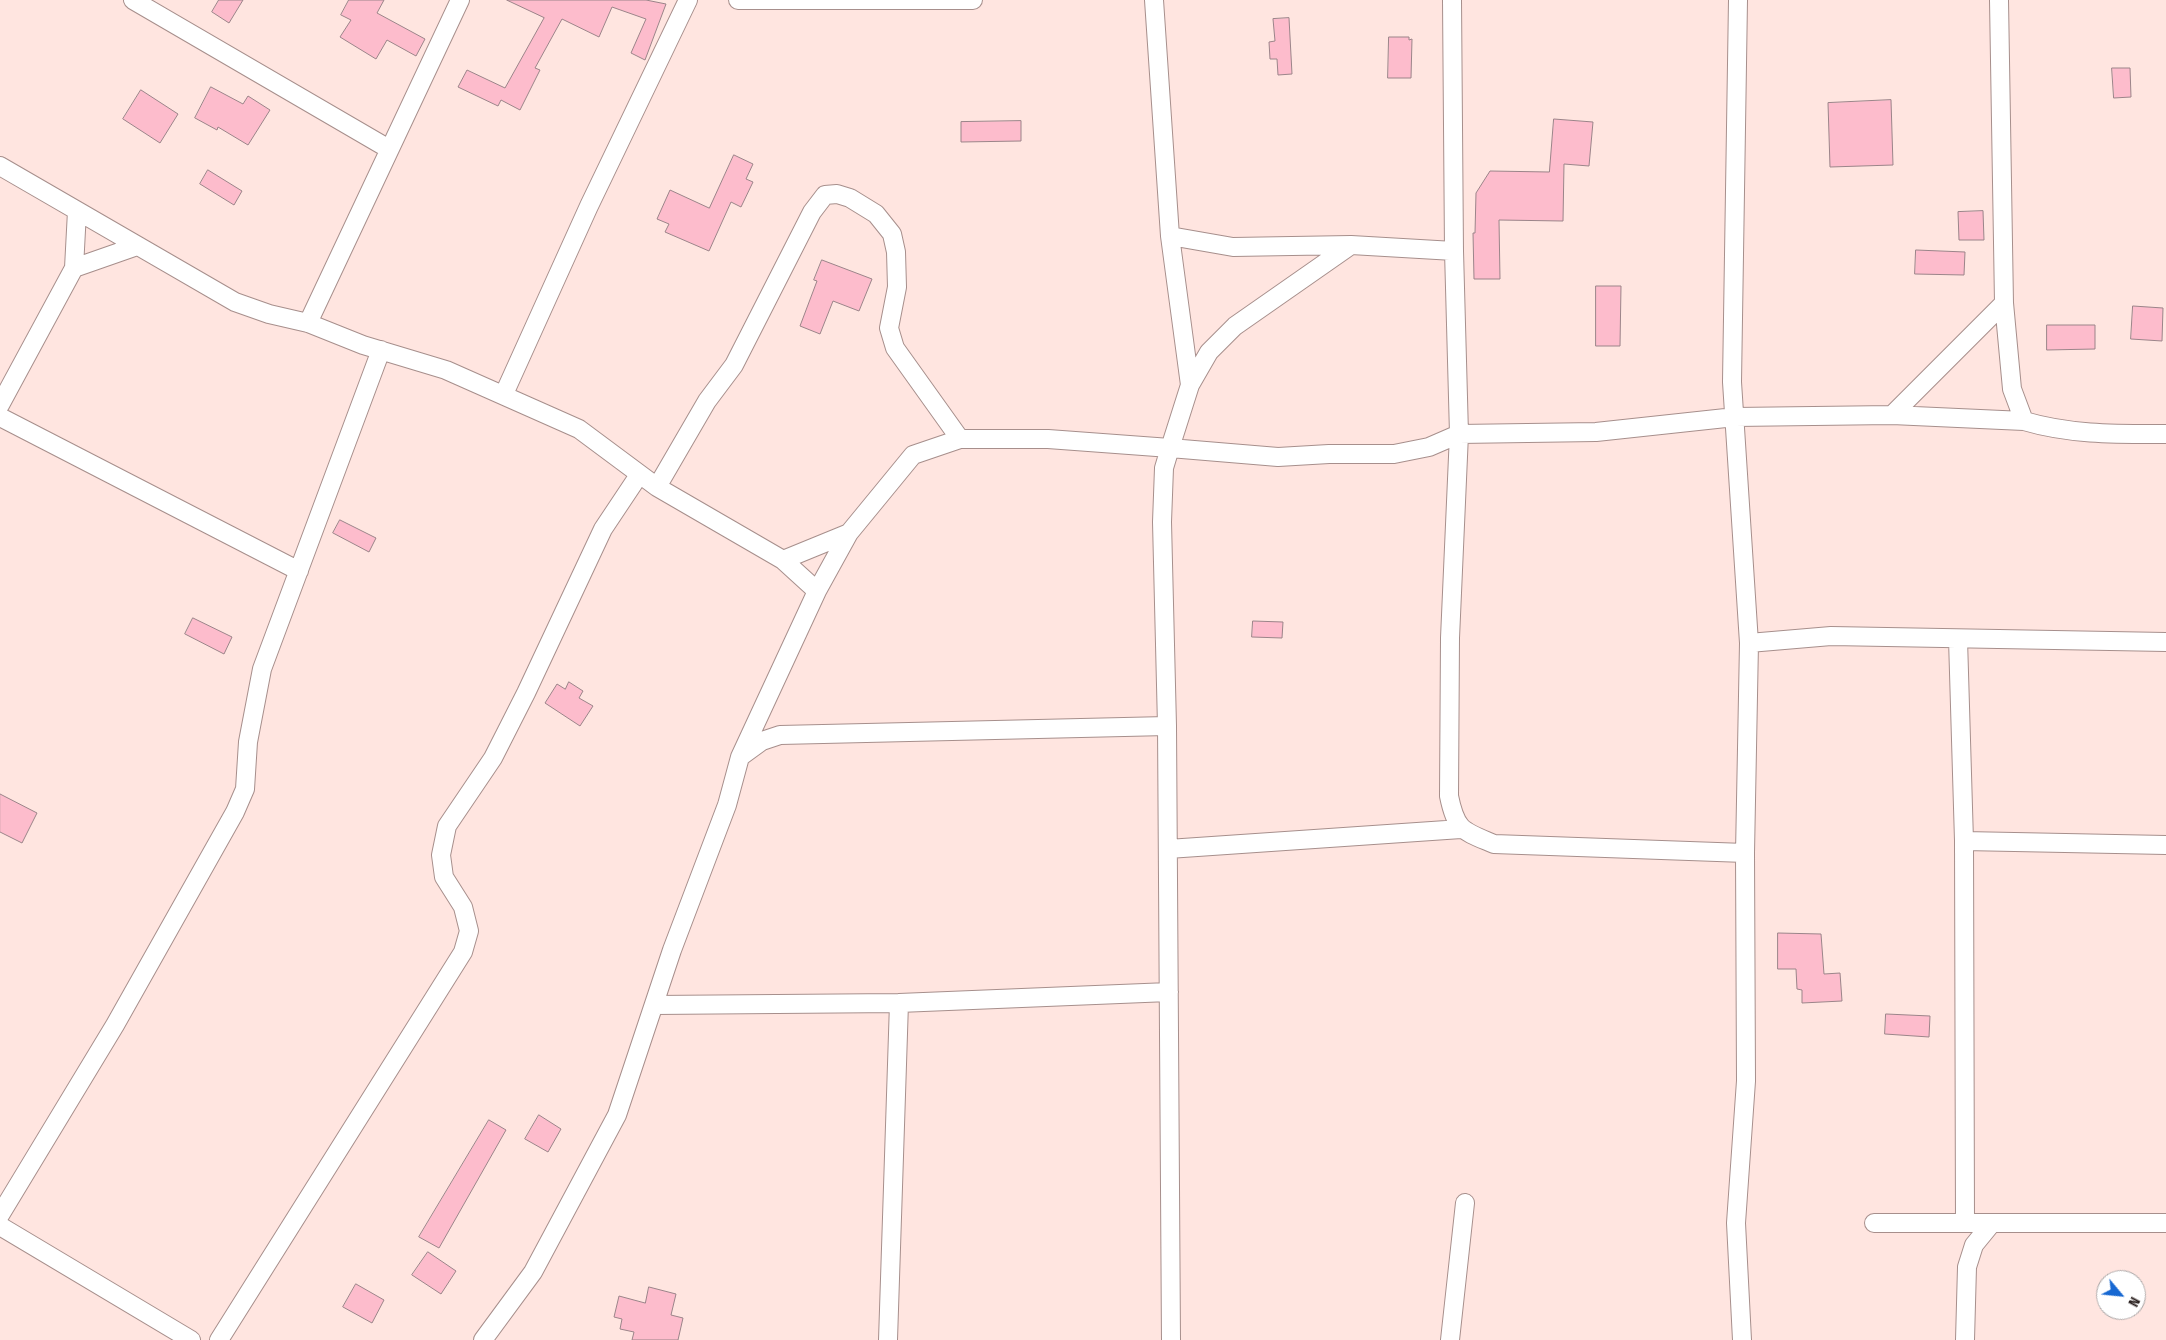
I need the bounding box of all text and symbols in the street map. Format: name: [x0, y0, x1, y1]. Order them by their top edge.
north arrow: [2096, 1270, 2146, 1320]
text: N: [2124, 1294, 2143, 1309]

